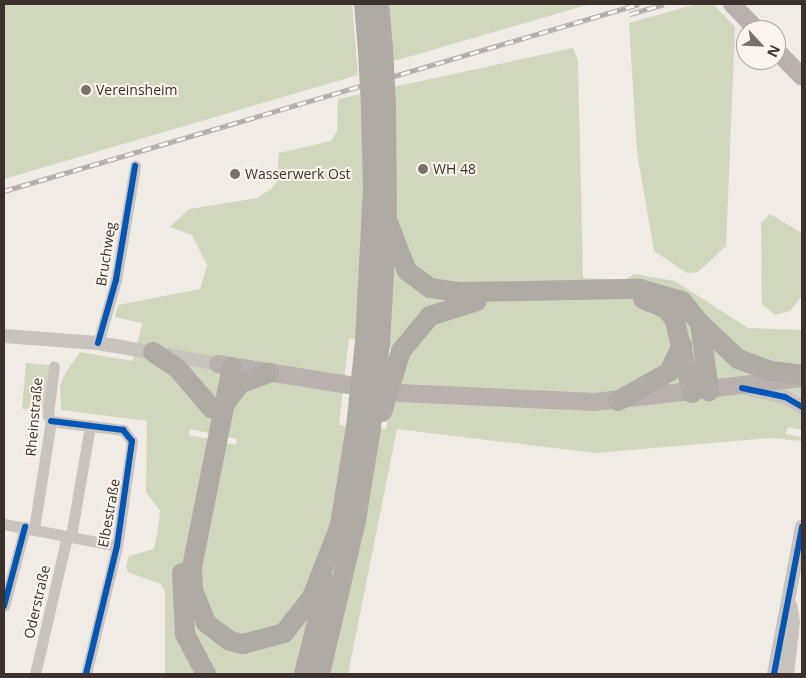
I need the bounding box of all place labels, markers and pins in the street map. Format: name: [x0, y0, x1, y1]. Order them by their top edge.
place label: Vereinsheim: [96, 82, 178, 98]
marker: Vereinsheim: [80, 84, 92, 96]
place label: WH 48: [433, 161, 476, 177]
marker: WH 48: [417, 163, 429, 175]
place label: Wasserwerk Ost: [245, 166, 351, 182]
marker: Wasserwerk Ost: [229, 168, 241, 180]

